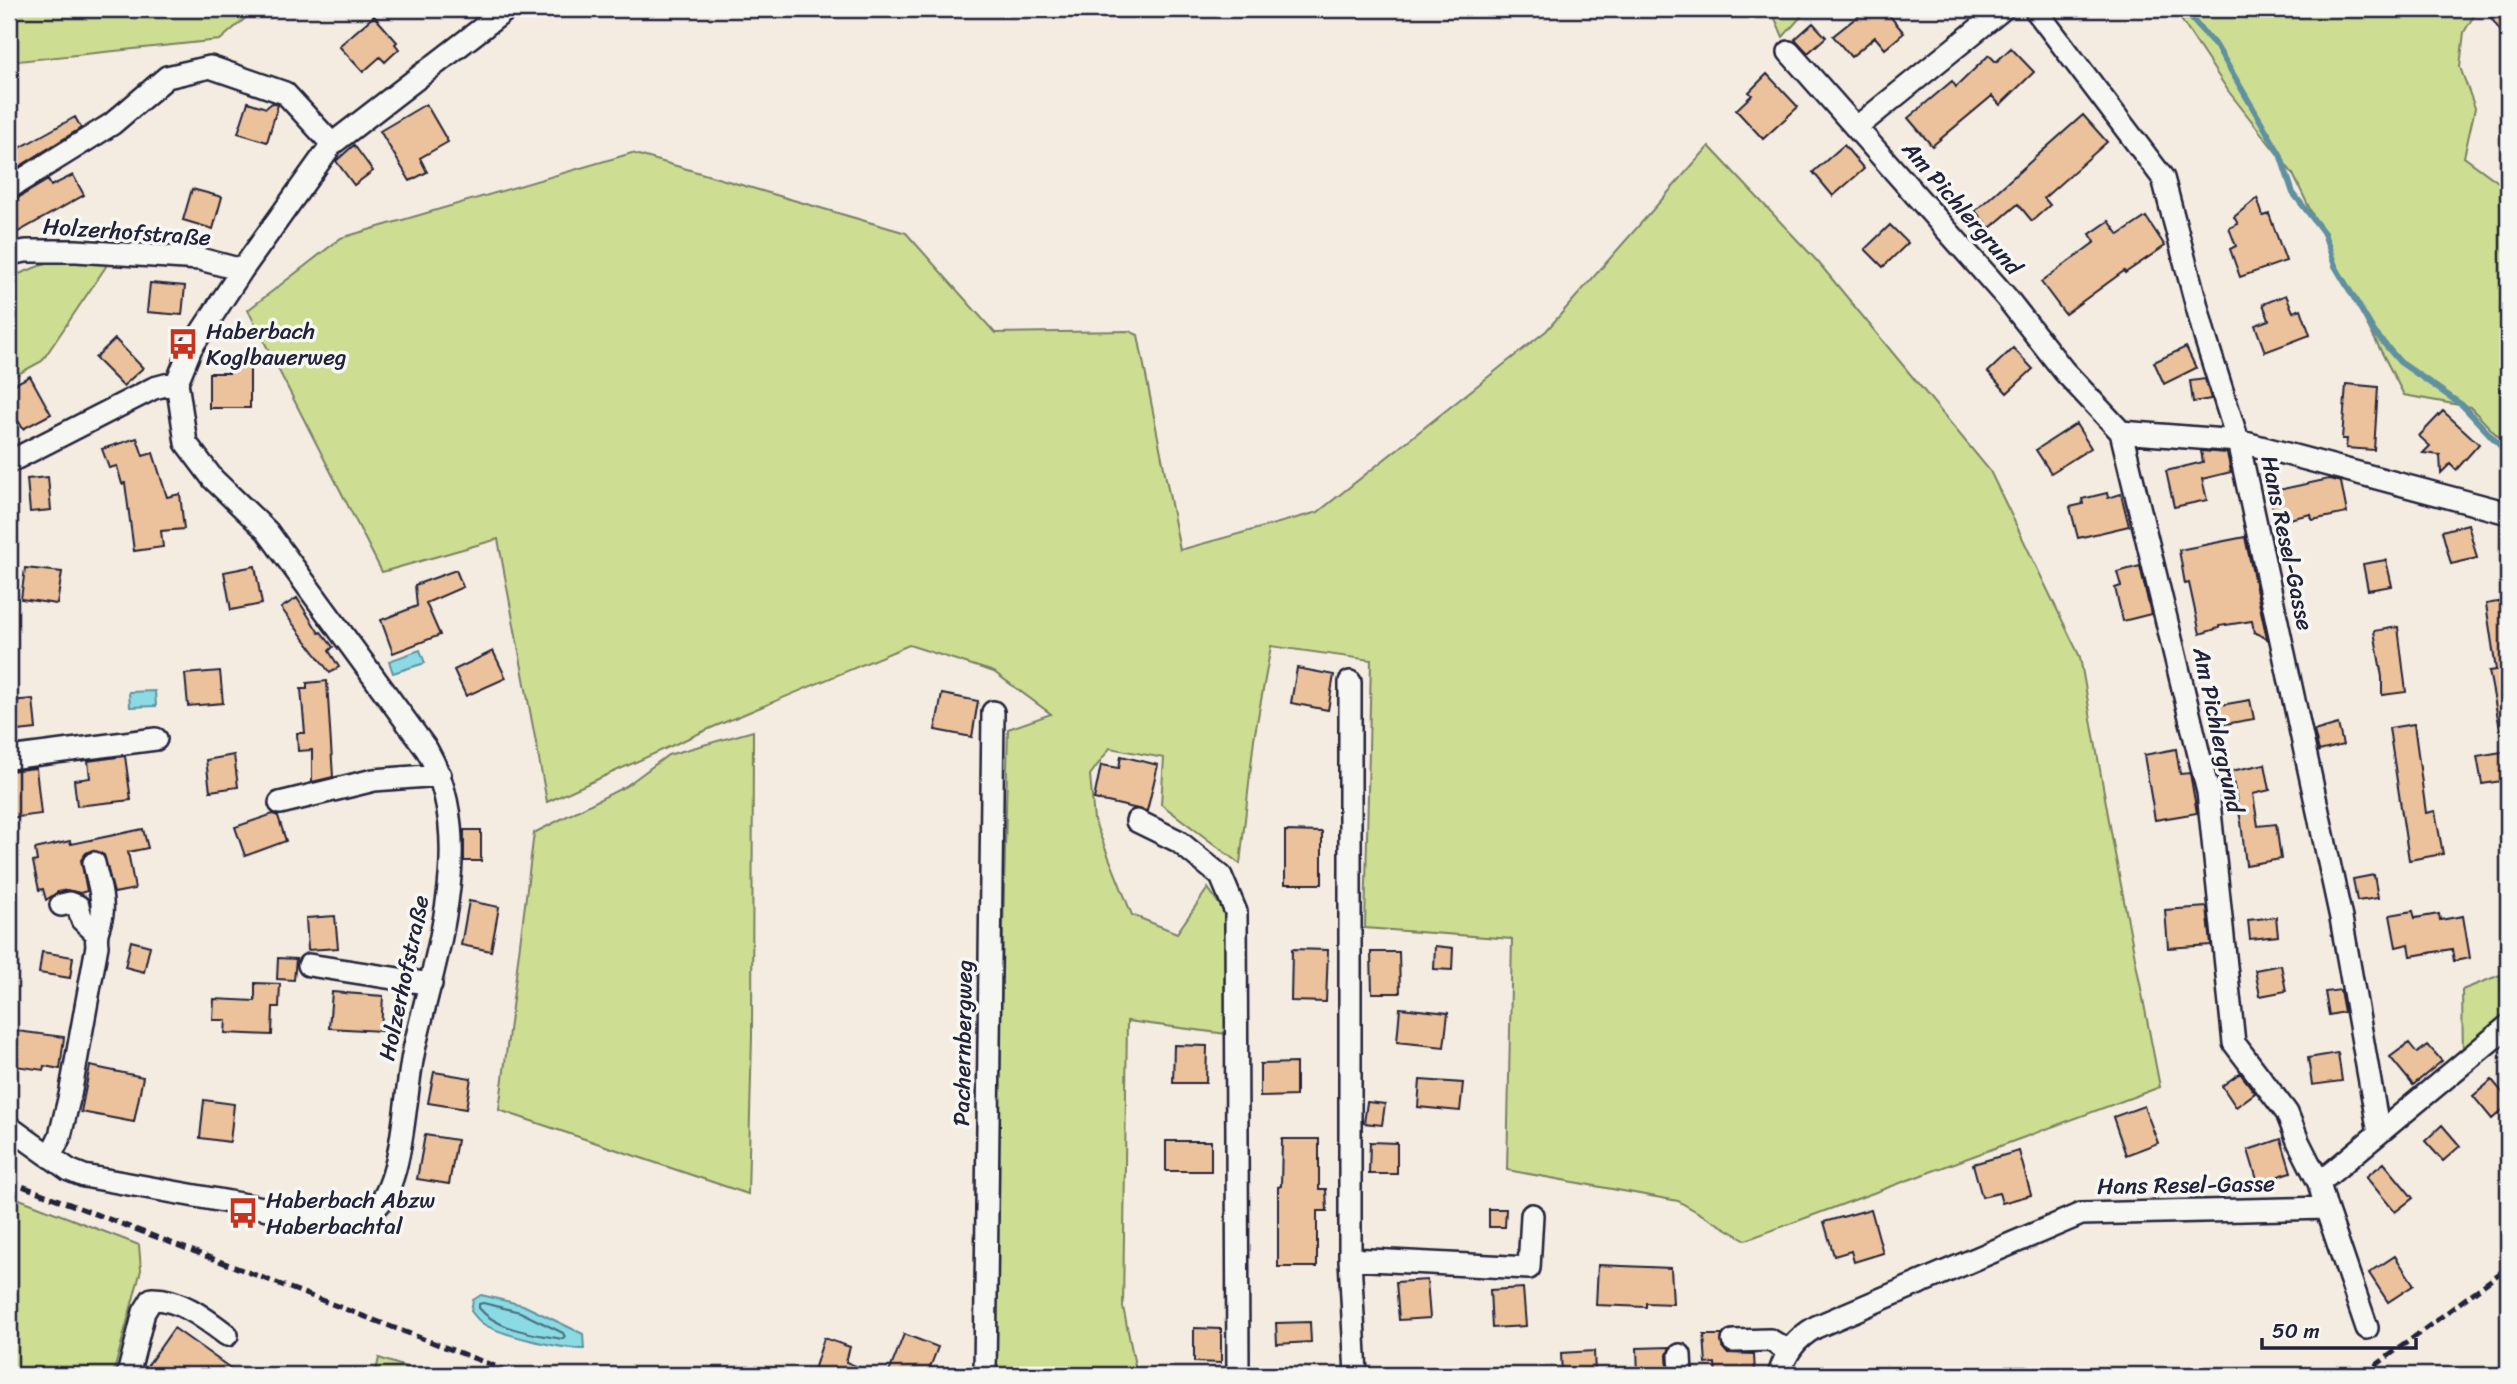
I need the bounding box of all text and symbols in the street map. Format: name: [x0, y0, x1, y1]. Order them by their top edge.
street label: Am Pichlergrund: [1891, 130, 2034, 286]
street label: Holzerhofstraße: [42, 206, 213, 258]
place label: Haberbach Koglbauerweg: [206, 311, 347, 378]
bus stop icon: Haberbach Koglbauerweg: [166, 327, 200, 361]
street label: Hans Resel-Gasse: [2248, 452, 2326, 634]
street label: Am Pichlergrund: [2180, 642, 2256, 818]
street label: Holzerhofstraße: [366, 891, 442, 1065]
street label: Pachernbergweg: [941, 959, 985, 1127]
street label: Hans Resel-Gasse: [2097, 1163, 2276, 1207]
place label: Haberbach Abzw Haberbachtal: [266, 1180, 435, 1247]
bus stop icon: Haberbach Abzw Haberbachtal: [226, 1196, 260, 1230]
scale bar: [2262, 1307, 2416, 1351]
text: 50 m: [2272, 1312, 2320, 1350]

